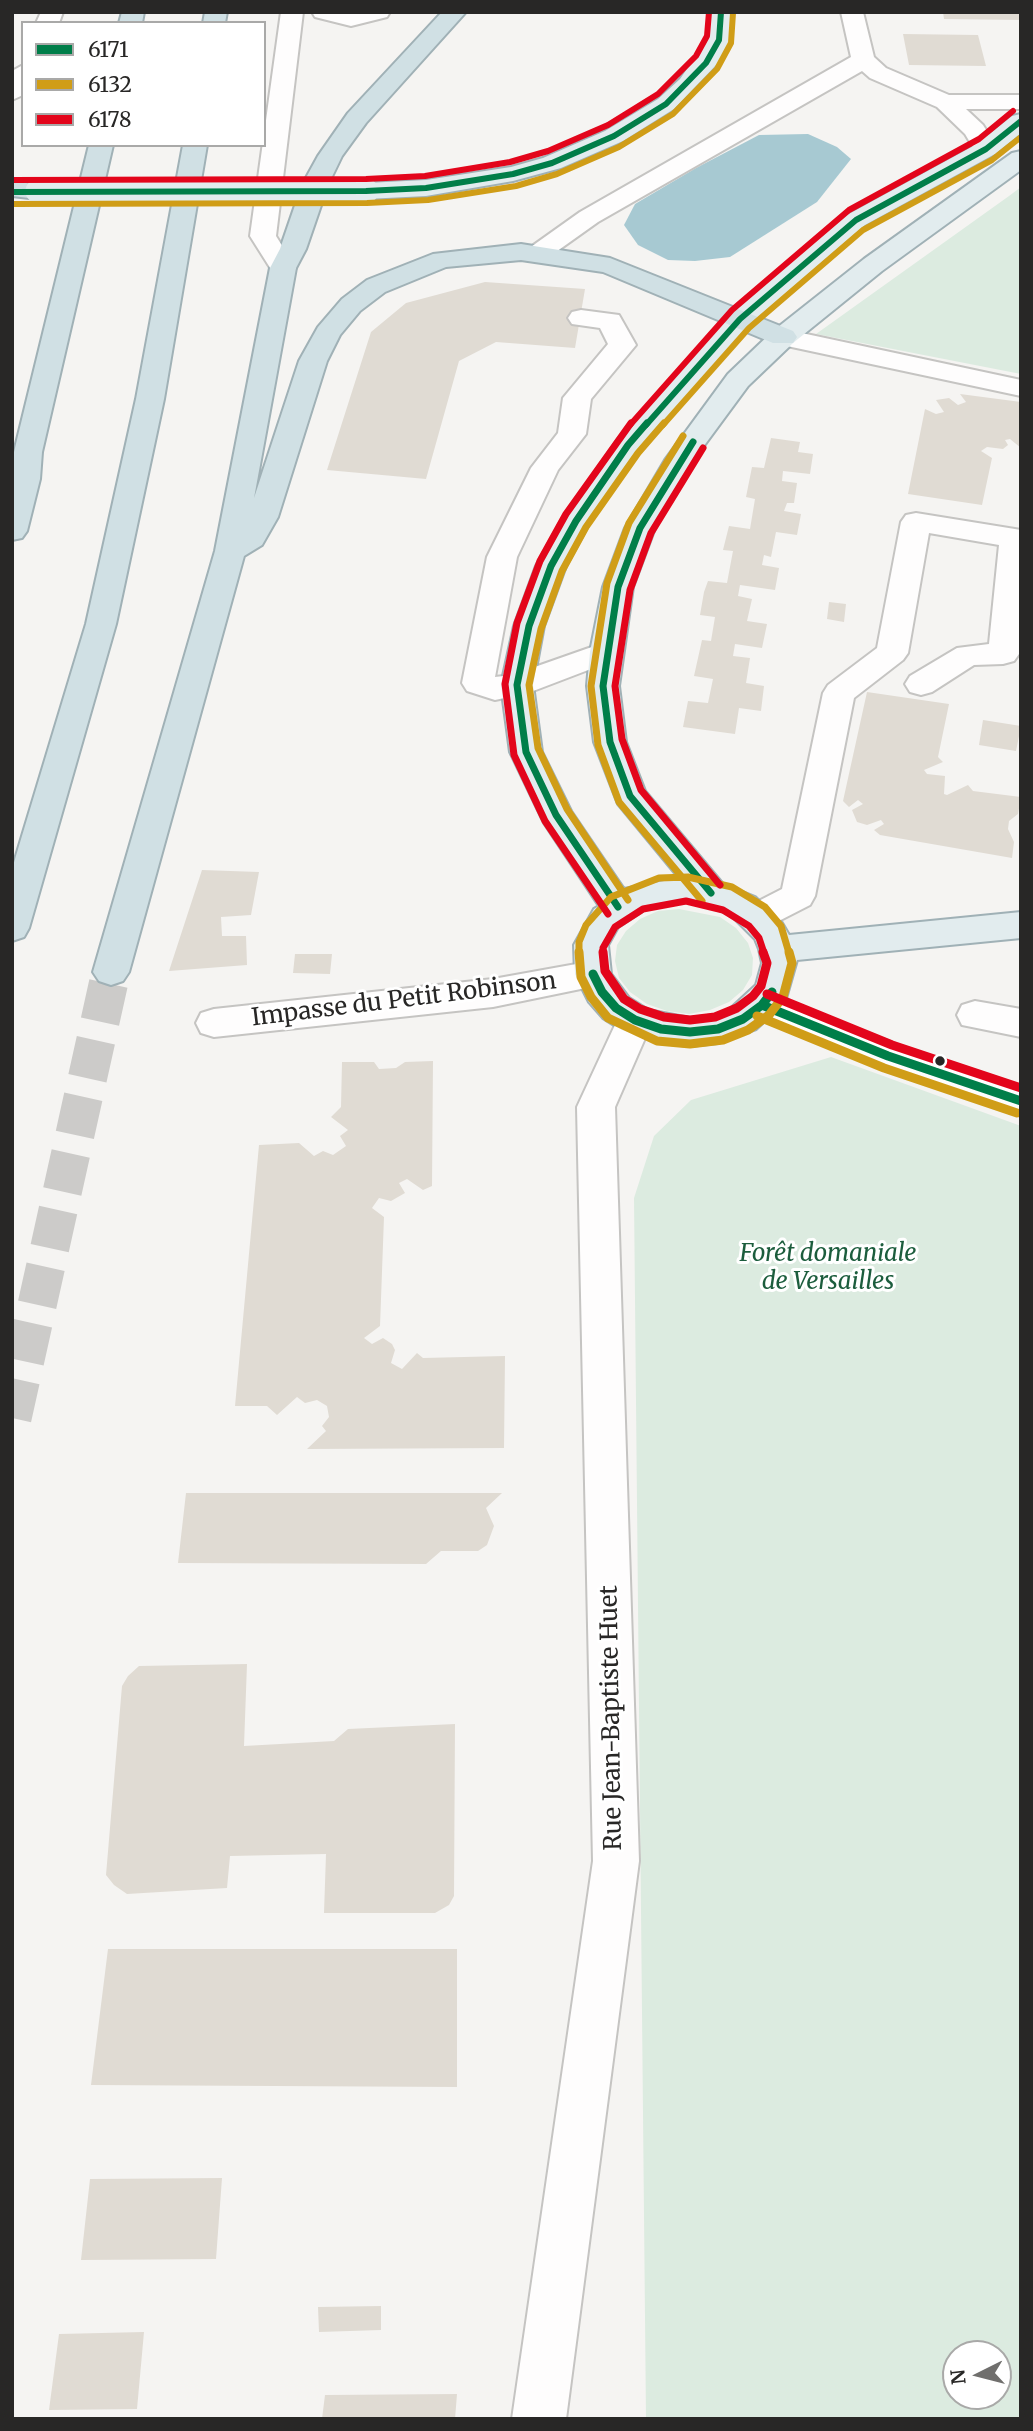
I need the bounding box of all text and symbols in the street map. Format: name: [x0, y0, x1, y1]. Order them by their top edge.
legend: [21, 21, 266, 147]
text: 6171: [88, 36, 129, 63]
text: 6132: [88, 71, 132, 98]
text: 6178: [88, 106, 131, 133]
street label: Impasse du Petit Robinson: [250, 967, 558, 1033]
unlabelled marker: [933, 1054, 947, 1068]
park label: Forêt domaniale de Versailles: [739, 1240, 917, 1296]
street label: Rue Jean-Baptiste Huet: [595, 1585, 629, 1851]
north arrow: [942, 2340, 1012, 2410]
text: N: [945, 2368, 971, 2386]

